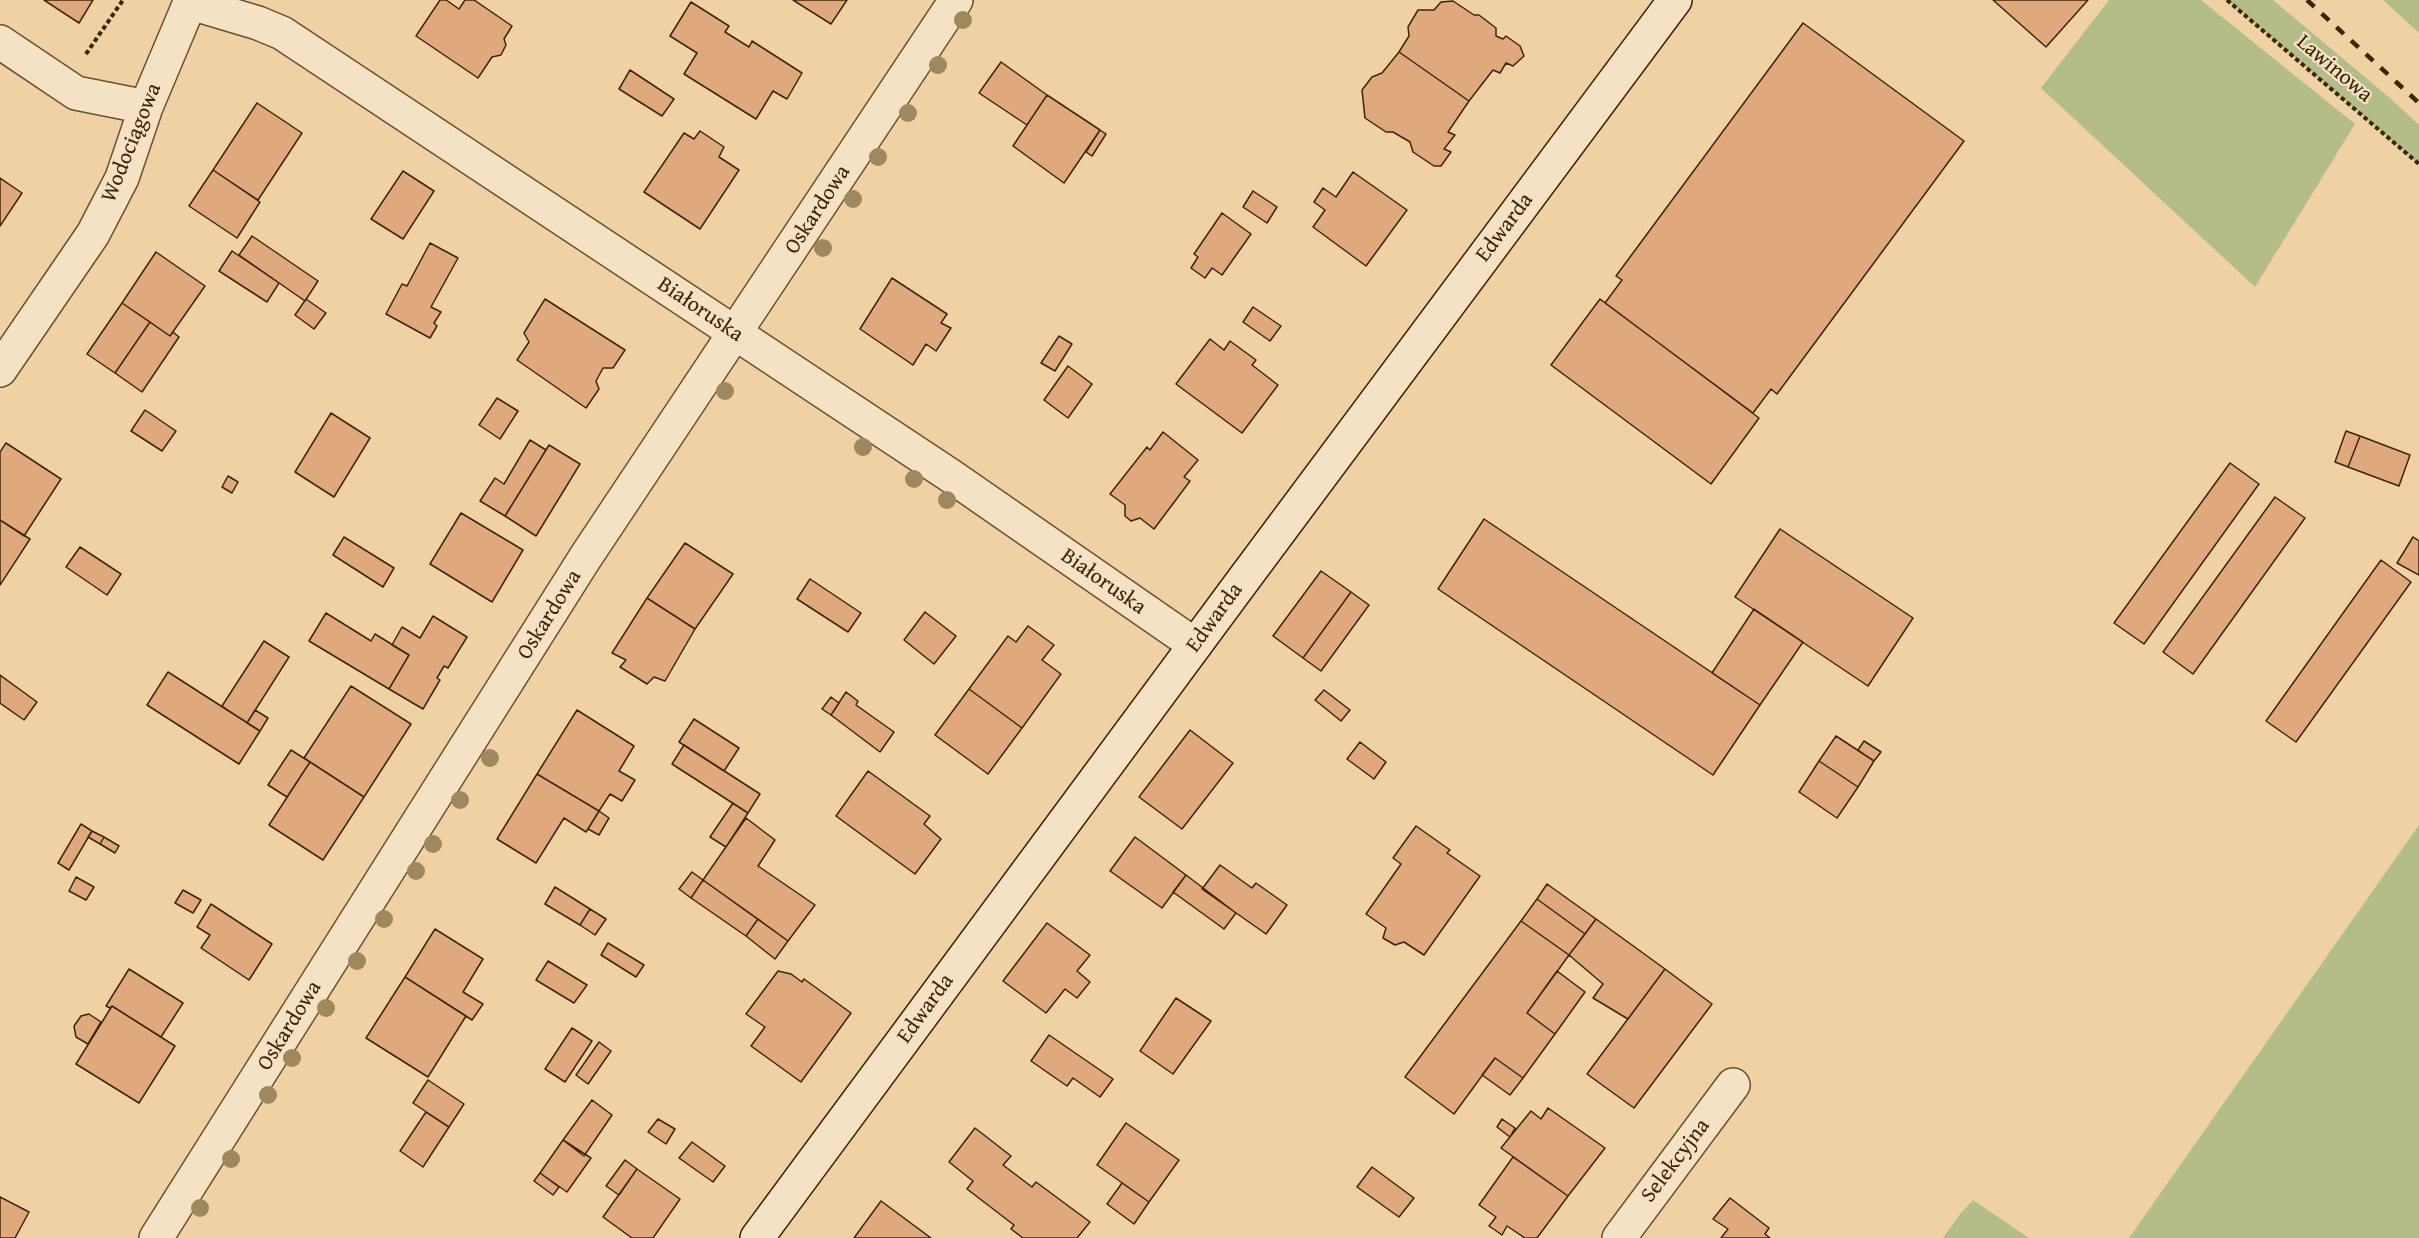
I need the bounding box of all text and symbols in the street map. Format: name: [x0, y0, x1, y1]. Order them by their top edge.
street label: Lawinowa: [2290, 29, 2378, 109]
street label: Wodociągowa: [96, 80, 168, 206]
street label: Oskardowa: [779, 161, 857, 259]
street label: Edwarda: [1471, 188, 1539, 268]
street label: Białoruska: [652, 272, 748, 348]
street label: Białoruska: [1055, 543, 1151, 621]
street label: Oskardowa: [512, 565, 588, 665]
street label: Edwarda: [1181, 578, 1249, 658]
street label: Edwarda: [892, 969, 960, 1049]
street label: Oskardowa: [252, 976, 328, 1076]
street label: Selekcyjna: [1636, 1114, 1716, 1208]

